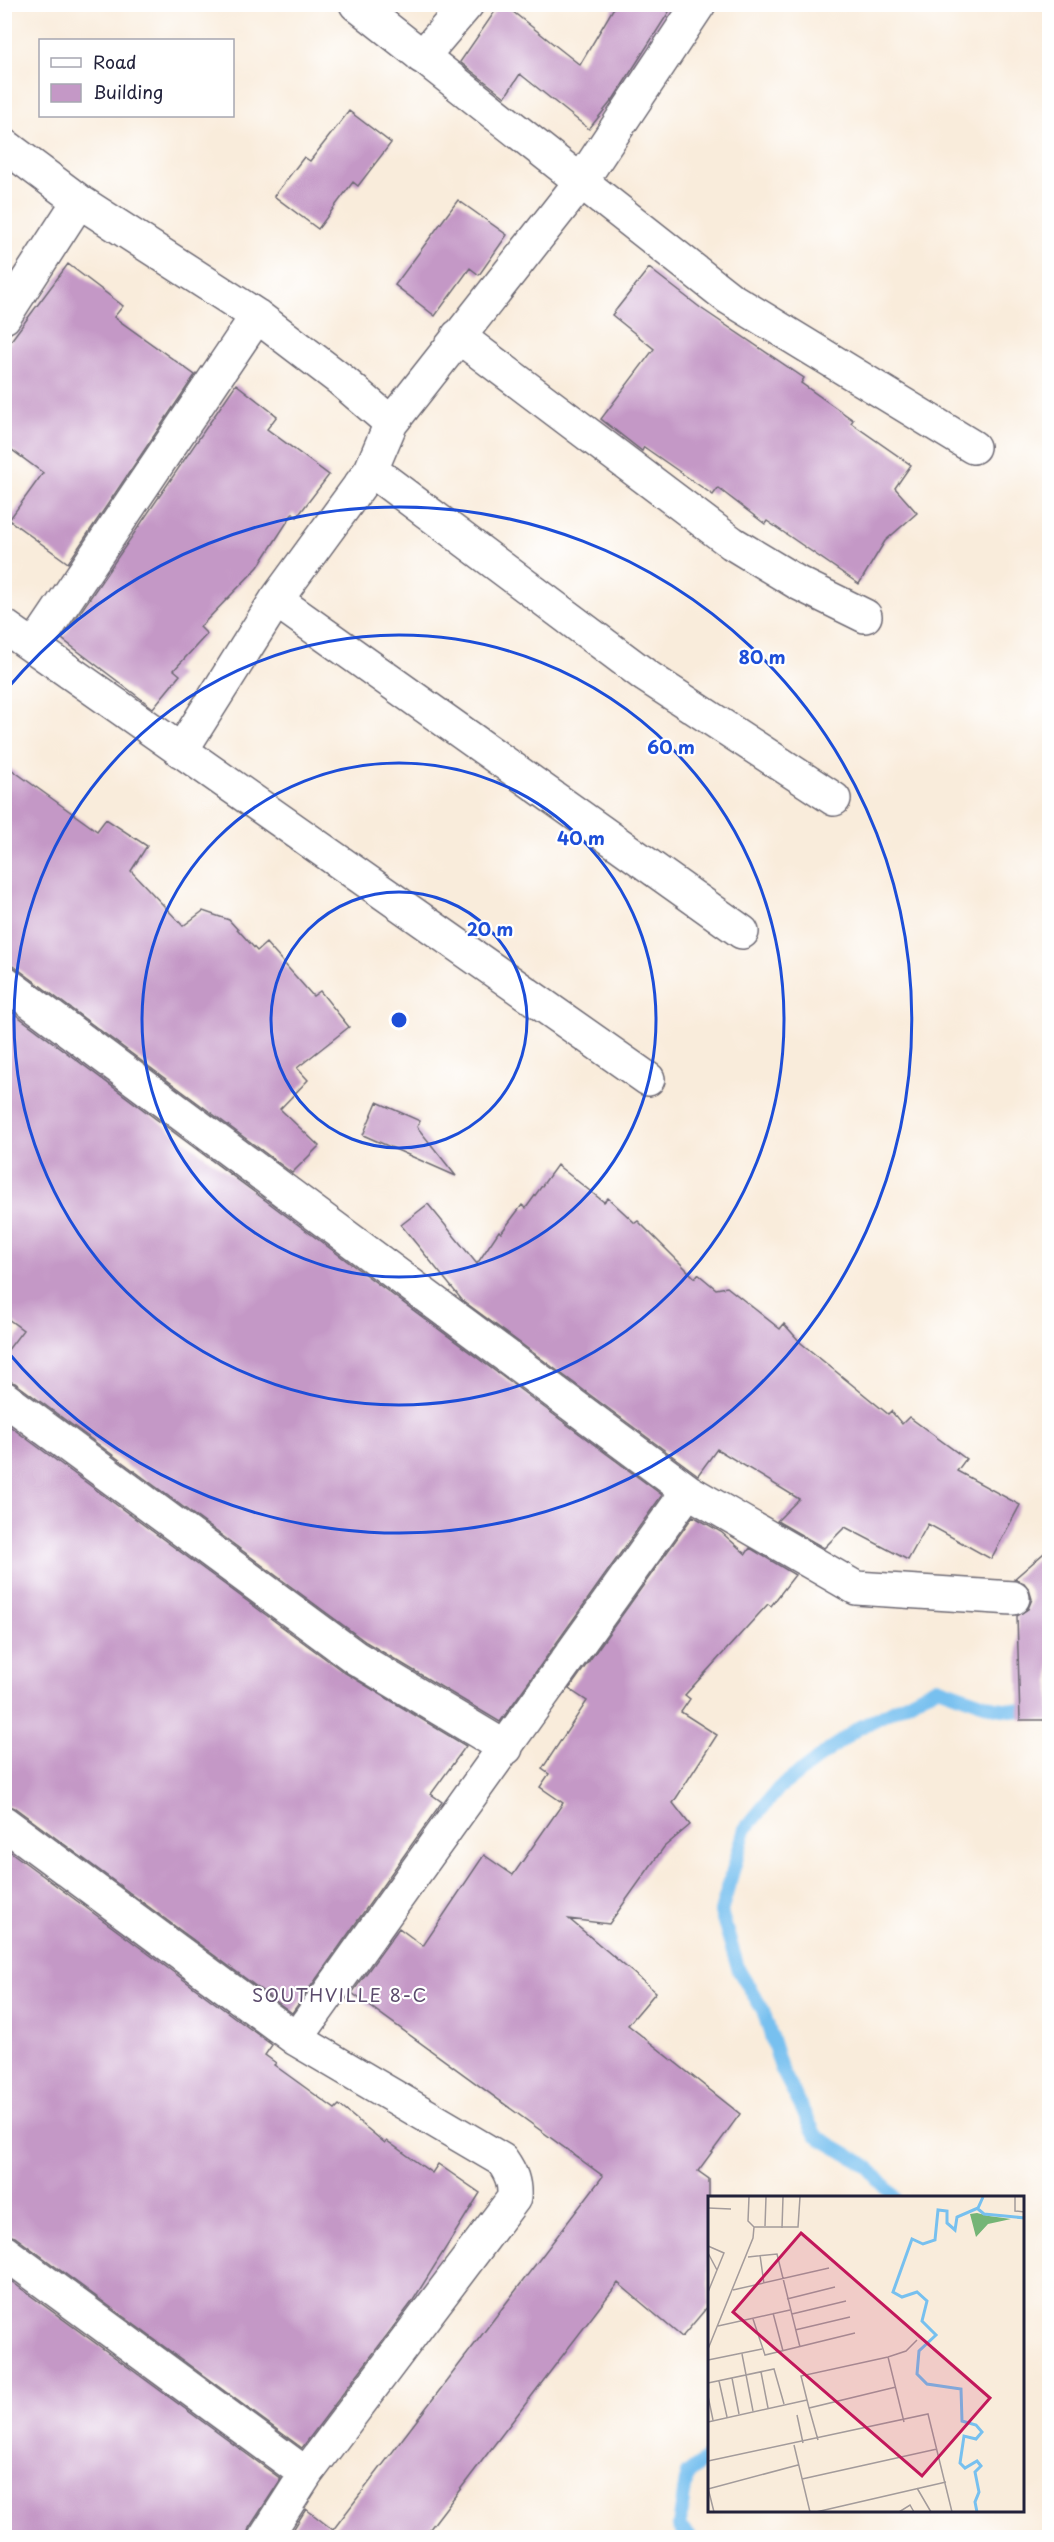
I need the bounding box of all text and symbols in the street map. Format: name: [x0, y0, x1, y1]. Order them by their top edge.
legend: [39, 39, 234, 117]
text: Road: [93, 48, 137, 75]
text: Building: [93, 78, 163, 105]
text: 80 m: [738, 643, 786, 670]
text: 60 m: [647, 733, 695, 760]
text: 40 m: [557, 824, 605, 851]
text: 20 m: [467, 915, 513, 942]
centre of rings: [389, 1010, 409, 1030]
district label: SOUTHVILLE 8-C: [252, 1981, 428, 2008]
inset map: [708, 2196, 1024, 2512]

